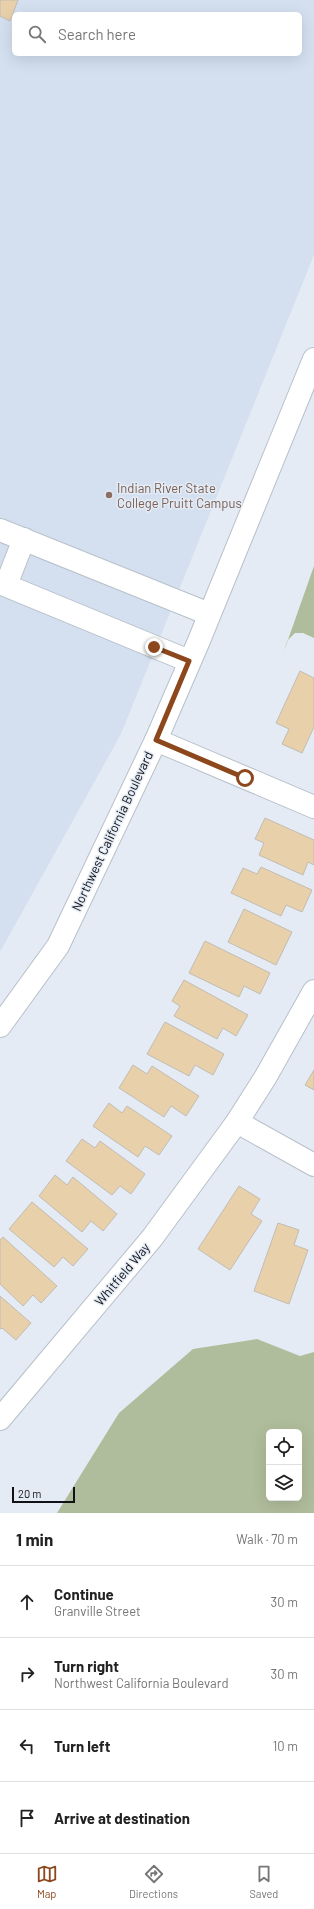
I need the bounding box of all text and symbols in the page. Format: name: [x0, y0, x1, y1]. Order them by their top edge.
search box: [12, 12, 302, 56]
icon: search: [26, 23, 48, 45]
text: Search here: [58, 25, 136, 43]
place label: Indian River State College Pruitt Campus: [117, 480, 242, 511]
marker: Indian River State College Pruitt Campus: [104, 490, 114, 500]
route end: [145, 638, 163, 656]
street label: Northwest California Boulevard: [68, 749, 156, 913]
route start: [236, 769, 254, 787]
street label: Whitfield Way: [91, 1239, 153, 1309]
map controls: [266, 1429, 302, 1501]
button: locate: [266, 1429, 302, 1465]
button: layers: [266, 1465, 302, 1501]
scale bar: [12, 1485, 75, 1504]
text: 20 m: [18, 1487, 41, 1500]
text: 1 min: [16, 1529, 53, 1549]
text: Walk · 70 m: [236, 1531, 298, 1547]
text: Continue: [54, 1585, 114, 1603]
icon: ahead: [16, 1591, 38, 1613]
text: 30 m: [271, 1594, 298, 1610]
text: Granville Street: [54, 1603, 141, 1619]
text: Turn right: [54, 1657, 119, 1675]
icon: right: [16, 1663, 38, 1685]
text: 30 m: [271, 1666, 298, 1682]
text: Northwest California Boulevard: [54, 1675, 229, 1691]
icon: left: [16, 1735, 38, 1757]
text: Turn left: [54, 1737, 110, 1755]
text: 10 m: [273, 1738, 298, 1754]
icon: arrive: [16, 1807, 38, 1829]
text: Arrive at destination: [54, 1809, 190, 1827]
tab: Map: [36, 1863, 58, 1900]
tab: Directions: [129, 1863, 178, 1900]
tab: Saved: [249, 1863, 278, 1900]

